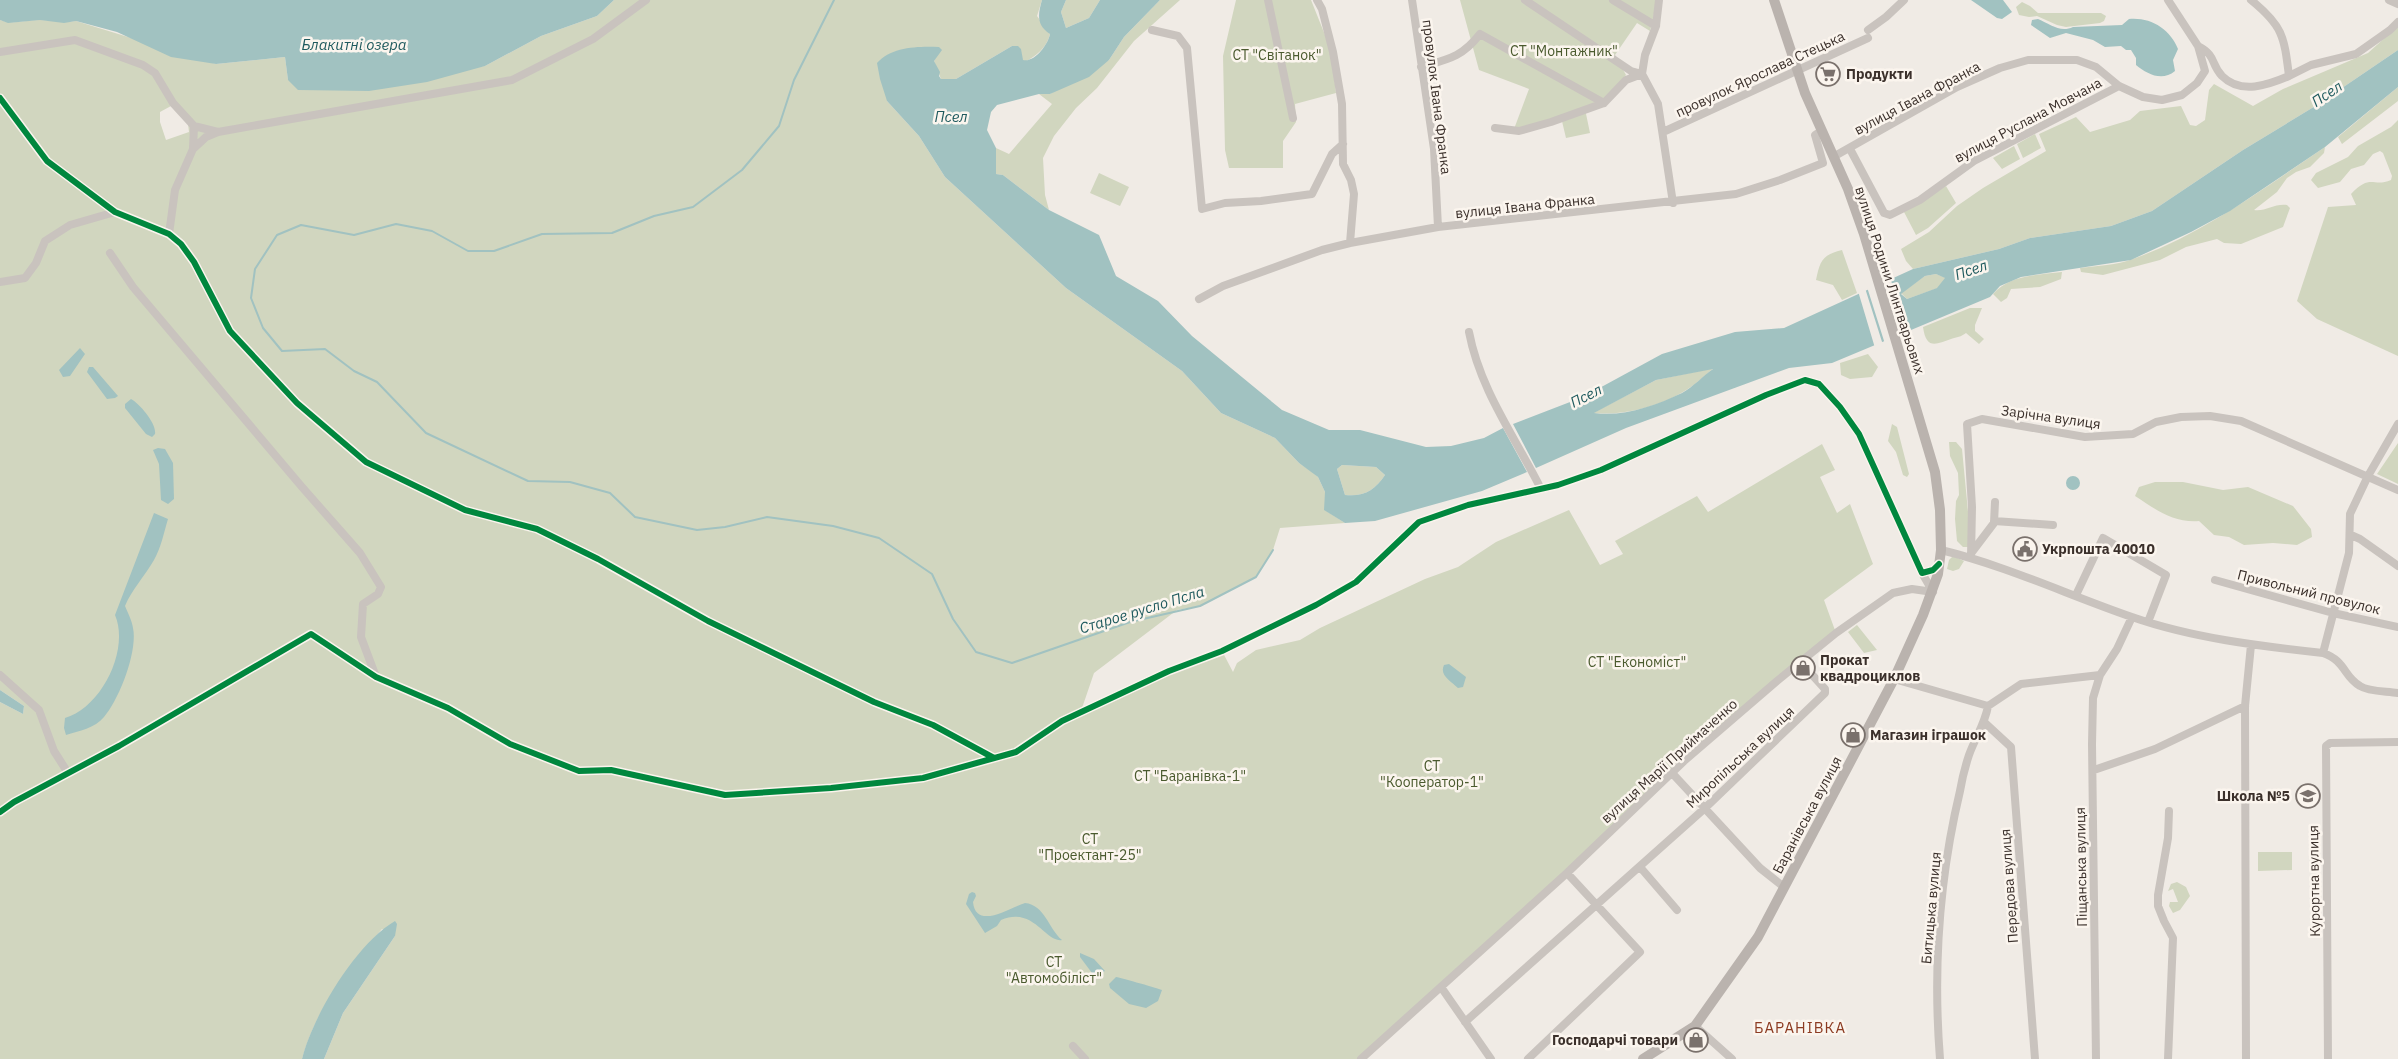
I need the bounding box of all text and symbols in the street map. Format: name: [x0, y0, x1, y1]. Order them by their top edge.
street label: провулок Івана Франка: [1419, 19, 1455, 176]
street label: провулок Ярослава Стецька: [1673, 27, 1848, 121]
water label: Блакитні озера: [301, 35, 407, 54]
park label: СТ "Монтажник": [1510, 42, 1618, 60]
park label: СТ "Світанок": [1232, 46, 1322, 64]
street label: вулиця Івана Франка: [1851, 57, 1984, 139]
supermarket icon: Продукти: [1815, 61, 1841, 87]
place label: Продукти: [1846, 65, 1913, 83]
street label: вулиця Руслана Мовчана: [1951, 73, 2105, 167]
water label: Псел: [2308, 76, 2346, 111]
water label: Псел: [934, 107, 968, 126]
street label: вулиця Родини Линтварьових: [1851, 184, 1929, 376]
street label: вулиця Івана Франка: [1454, 190, 1596, 222]
water label: Псел: [1952, 255, 1990, 284]
water label: Псел: [1567, 380, 1605, 412]
street label: Зарічна вулиця: [2000, 401, 2102, 433]
public building icon: Укрпошта 40010: [2012, 536, 2038, 562]
place label: Укрпошта 40010: [2042, 540, 2155, 558]
street label: Привольний провулок: [2236, 566, 2383, 619]
water label: Старое русло Псла: [1077, 581, 1207, 638]
place label: Прокат квадроциклов: [1820, 651, 1920, 685]
park label: СТ "Економіст": [1588, 653, 1686, 671]
shop icon: Прокат квадроциклов: [1790, 655, 1816, 681]
street label: вулиця Марії Приймаченко: [1597, 695, 1741, 827]
street label: Миропільська вулиця: [1682, 702, 1798, 812]
shop icon: Магазин іграшок: [1840, 722, 1866, 748]
place label: Магазин іграшок: [1870, 726, 1986, 744]
street label: Баранівська вулиця: [1768, 753, 1846, 877]
park label: СТ "Кооператор-1": [1380, 757, 1484, 791]
park label: СТ "Баранівка-1": [1134, 767, 1246, 785]
school or university icon: Школа №5: [2295, 783, 2321, 809]
place label: Школа №5: [2217, 787, 2290, 805]
street label: Піщанська вулиця: [2071, 807, 2091, 927]
street label: Курортна вулиця: [2304, 825, 2324, 937]
street label: Передова вулиця: [1996, 828, 2022, 944]
park label: СТ "Проектант-25": [1038, 830, 1142, 864]
street label: Битицька вулиця: [1917, 851, 1945, 965]
park label: СТ "Автомобіліст": [1006, 953, 1102, 987]
district label: БАРАНІВКА: [1754, 1018, 1846, 1037]
shop icon: Господарчі товари: [1683, 1027, 1709, 1053]
place label: Господарчі товари: [1552, 1031, 1678, 1049]

